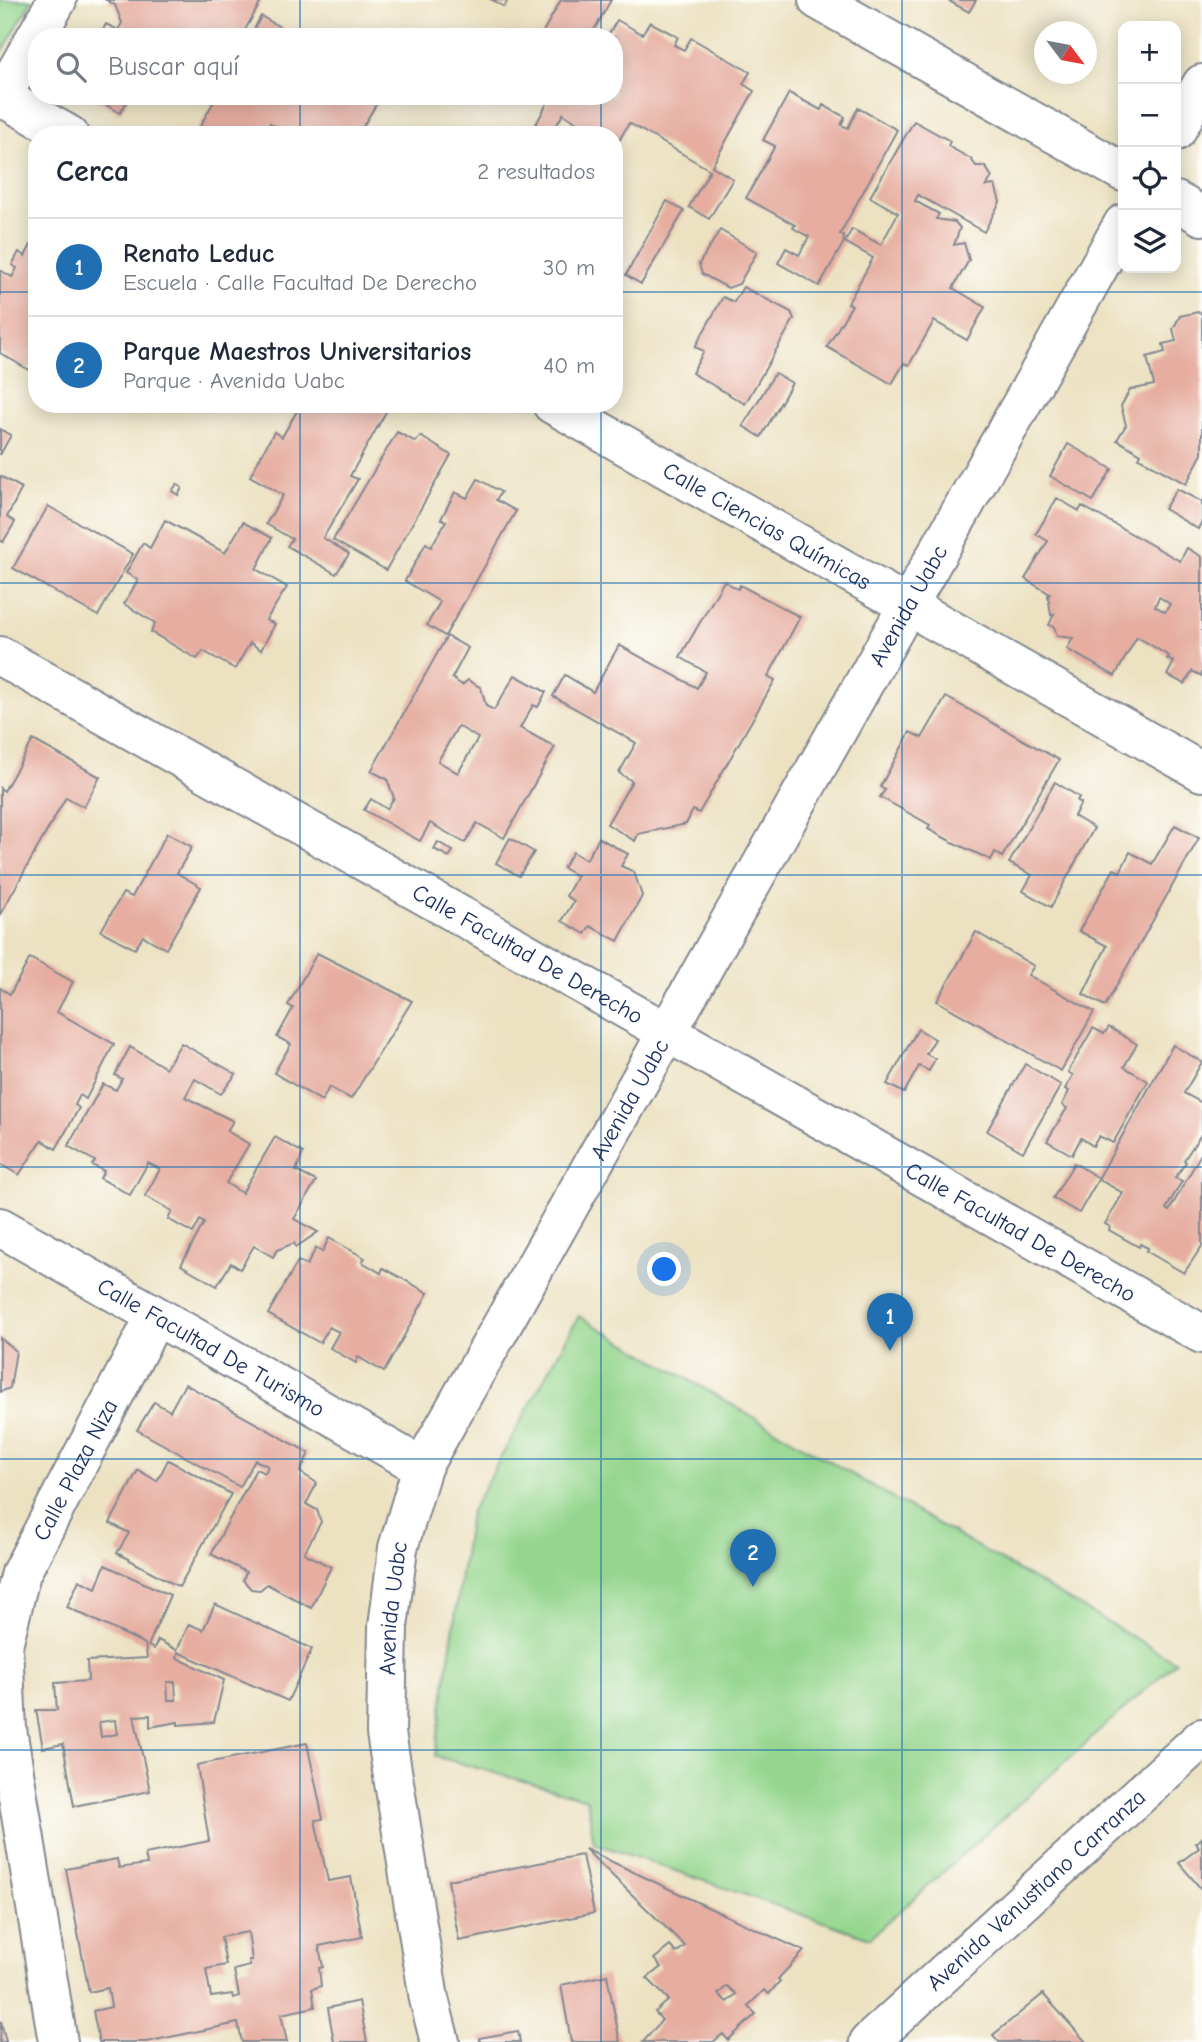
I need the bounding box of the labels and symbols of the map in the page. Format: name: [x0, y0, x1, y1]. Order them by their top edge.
north arrow: [1034, 21, 1097, 84]
street label: Calle Ciencias Químicas: [658, 456, 876, 595]
street label: Avenida Uabc: [863, 540, 953, 671]
street label: Calle Facultad De Derecho: [408, 878, 648, 1029]
street label: Avenida Uabc: [584, 1034, 674, 1165]
street label: Calle Facultad De Derecho: [901, 1156, 1141, 1307]
your location: [647, 1252, 681, 1286]
street label: Calle Facultad De Turismo: [93, 1272, 330, 1422]
pin: 1: [867, 1293, 913, 1351]
street label: Calle Plaza Niza: [27, 1394, 123, 1545]
pin: 2: [730, 1529, 776, 1587]
street label: Avenida Uabc: [374, 1537, 413, 1676]
street label: Avenida Venustiano Carranza: [921, 1783, 1151, 1996]

